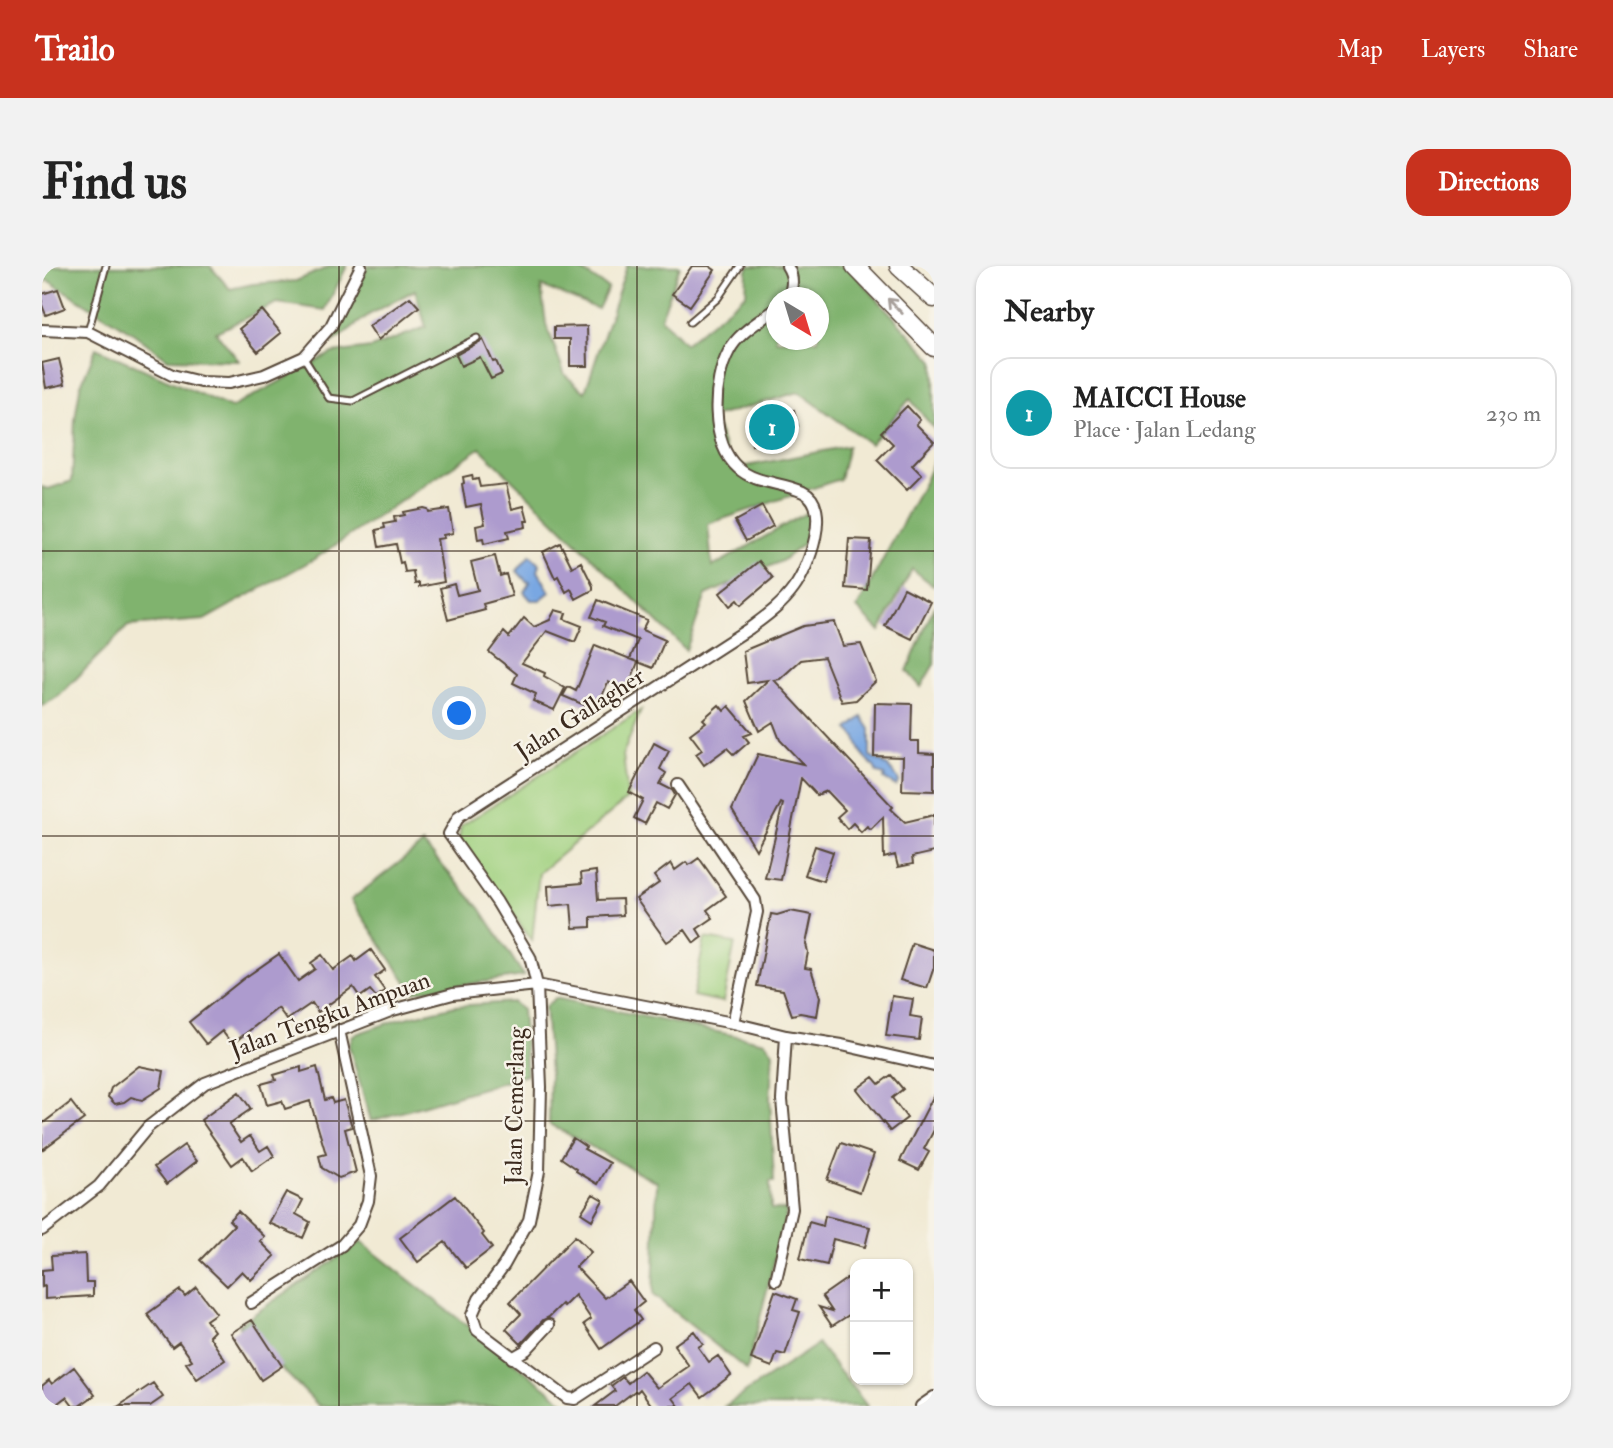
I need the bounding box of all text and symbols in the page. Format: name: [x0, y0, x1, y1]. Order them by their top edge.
text: Trailo: [35, 29, 115, 70]
text: Map: [1338, 34, 1383, 65]
text: Layers: [1421, 34, 1485, 65]
text: Share: [1523, 34, 1578, 65]
button: Directions: [1406, 149, 1571, 216]
text: Find us: [42, 152, 187, 213]
north arrow: [766, 287, 829, 350]
text: Nearby: [1004, 293, 1094, 330]
one-way arrow: [886, 298, 903, 315]
text: MAICCI House: [1073, 383, 1246, 415]
text: 1: [1025, 399, 1033, 428]
text: 230 m: [1486, 399, 1541, 428]
pin: 1: [749, 401, 795, 453]
text: Place · Jalan Ledang: [1073, 415, 1255, 444]
street label: Jalan Gallagher: [509, 661, 651, 768]
your location: [442, 696, 476, 730]
street label: Jalan Tengku Ampuan: [225, 964, 434, 1066]
street label: Jalan Cemerlang: [498, 1026, 532, 1186]
map controls: [850, 1259, 913, 1385]
button: +: [850, 1259, 913, 1322]
button: −: [850, 1322, 913, 1385]

